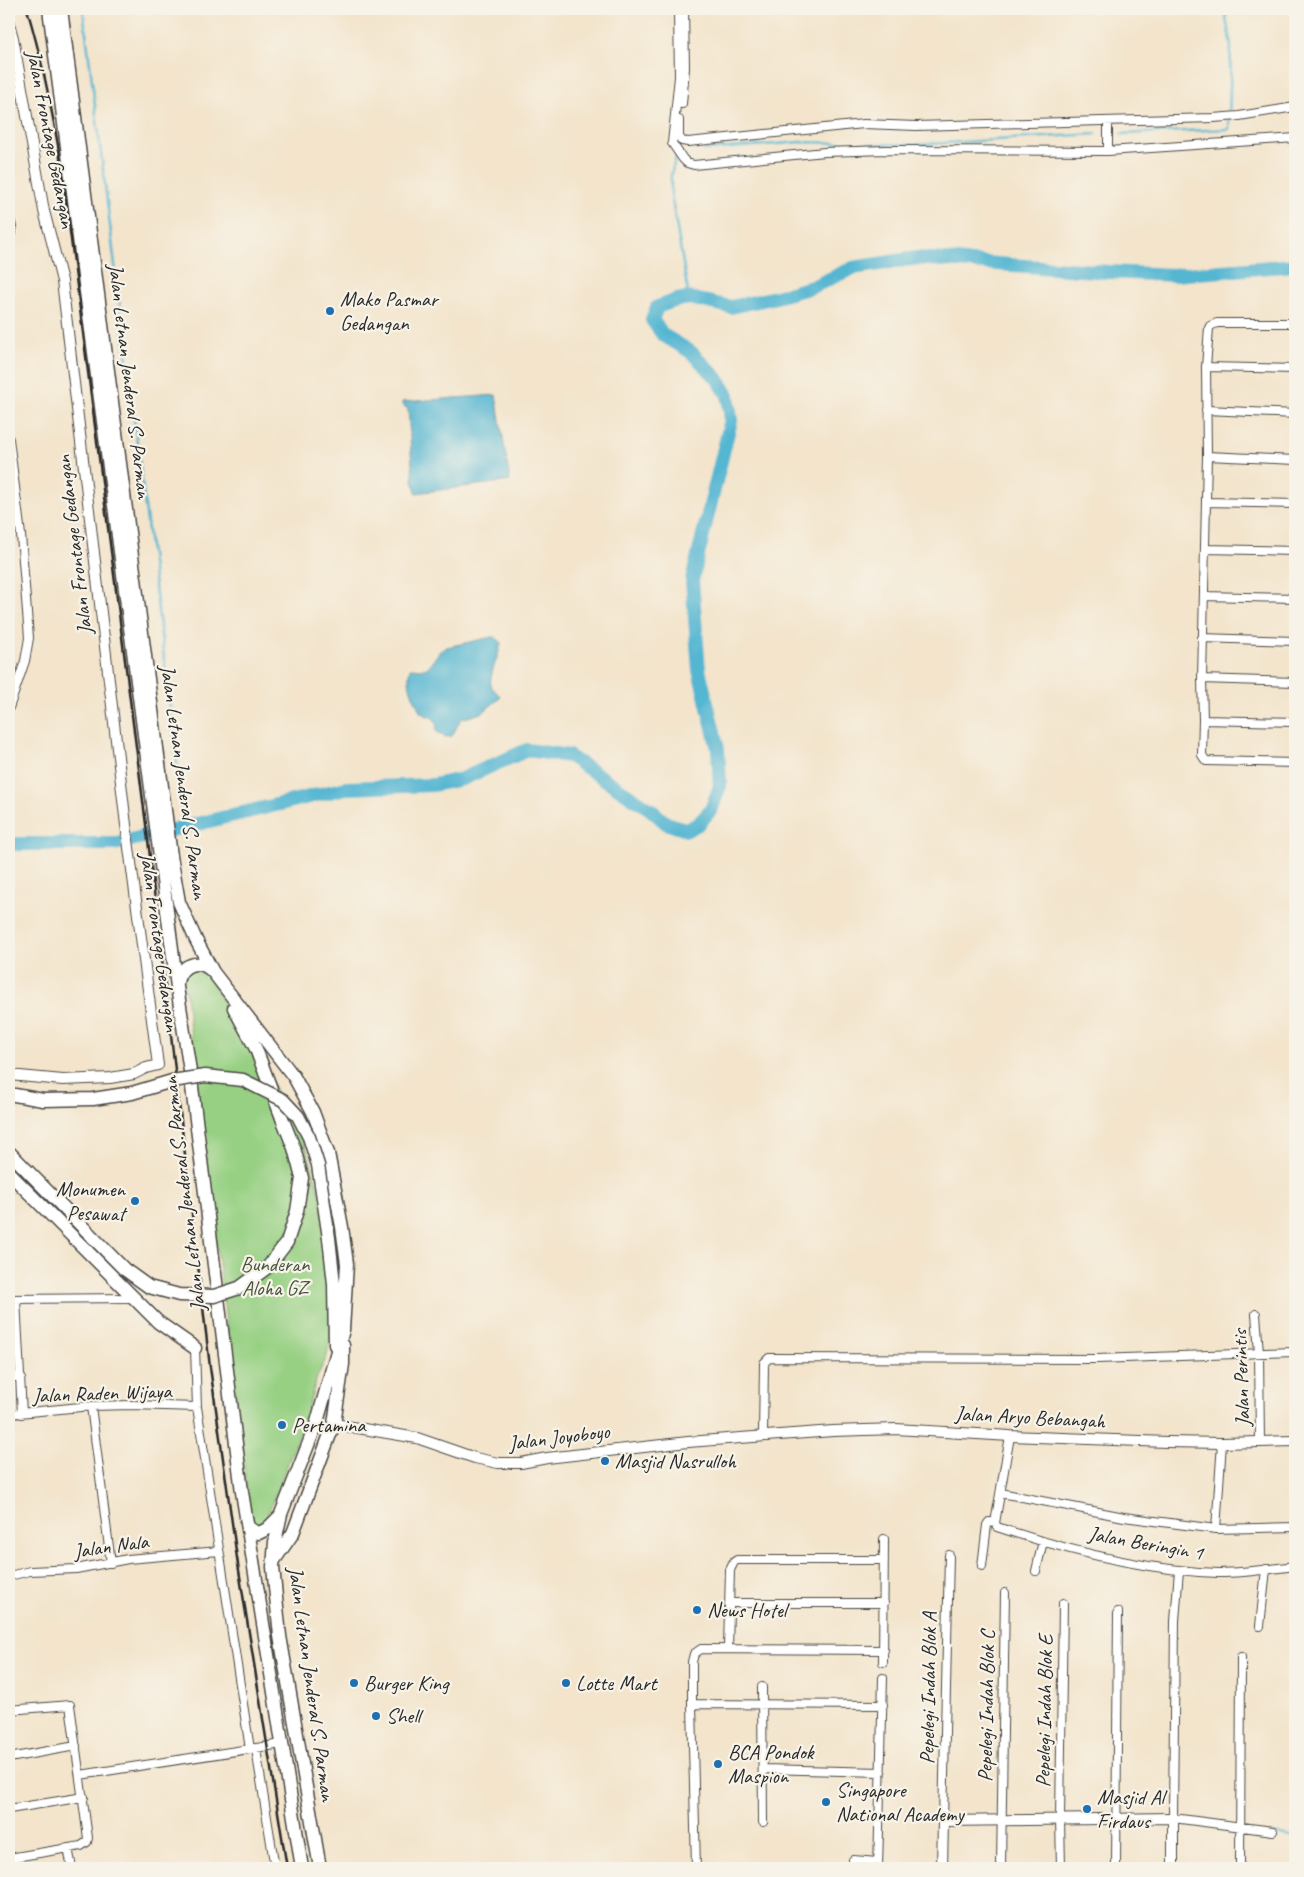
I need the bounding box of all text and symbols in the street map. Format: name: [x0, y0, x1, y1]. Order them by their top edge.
street label: Jalan Frontage Gedangan: [21, 47, 81, 231]
street label: Jalan Letnan Jenderal S. Parman: [103, 261, 158, 502]
place label: Mako Pasmar Gedangan: [340, 286, 440, 336]
marker: Mako Pasmar Gedangan: [324, 305, 336, 317]
street label: Jalan Frontage Gedangan: [50, 453, 98, 637]
street label: Jalan Letnan Jenderal S. Parman: [155, 662, 214, 903]
street label: Jalan Frontage Gedangan: [134, 850, 186, 1034]
street label: Jalan Letnan Jenderal S. Parman: [156, 1073, 211, 1314]
place label: Monumen Pesawat: [56, 1176, 128, 1226]
marker: Monumen Pesawat: [129, 1195, 141, 1207]
park label: Bunderan Aloha GZ: [241, 1251, 311, 1301]
street label: Jalan Perintis: [1226, 1327, 1256, 1428]
street label: Jalan Raden Wijaya: [31, 1378, 174, 1408]
street label: Jalan Aryo Bebangah: [953, 1400, 1107, 1434]
place label: Pertamina: [292, 1412, 367, 1438]
street label: Jalan Joyoboyo: [506, 1418, 612, 1456]
marker: Pertamina: [276, 1419, 288, 1431]
place label: Masjid Nasrulloh: [615, 1448, 737, 1474]
marker: Masjid Nasrulloh: [599, 1455, 611, 1467]
street label: Jalan Beringin 1: [1086, 1520, 1207, 1566]
street label: Jalan Nala: [71, 1528, 152, 1564]
street label: Jalan Letnan Jenderal S. Parman: [283, 1564, 342, 1805]
place label: News Hotel: [707, 1597, 790, 1623]
marker: News Hotel: [691, 1604, 703, 1616]
street label: Pepelegi Indah Blok A: [914, 1610, 942, 1764]
street label: Pepelegi Indah Blok C: [972, 1627, 1000, 1782]
street label: Pepelegi Indah Blok E: [1030, 1632, 1058, 1788]
place label: Burger King: [364, 1670, 450, 1696]
place label: Lotte Mart: [576, 1670, 658, 1696]
marker: Burger King: [348, 1677, 360, 1689]
marker: Lotte Mart: [560, 1677, 572, 1689]
place label: Shell: [386, 1703, 424, 1729]
marker: Shell: [370, 1710, 382, 1722]
place label: BCA Pondok Maspion: [728, 1739, 815, 1789]
marker: BCA Pondok Maspion: [712, 1758, 724, 1770]
place label: Singapore National Academy: [836, 1777, 966, 1827]
place label: Masjid Al Firdaus: [1097, 1784, 1168, 1834]
marker: Singapore National Academy: [820, 1796, 832, 1808]
marker: Masjid Al Firdaus: [1081, 1803, 1093, 1815]

